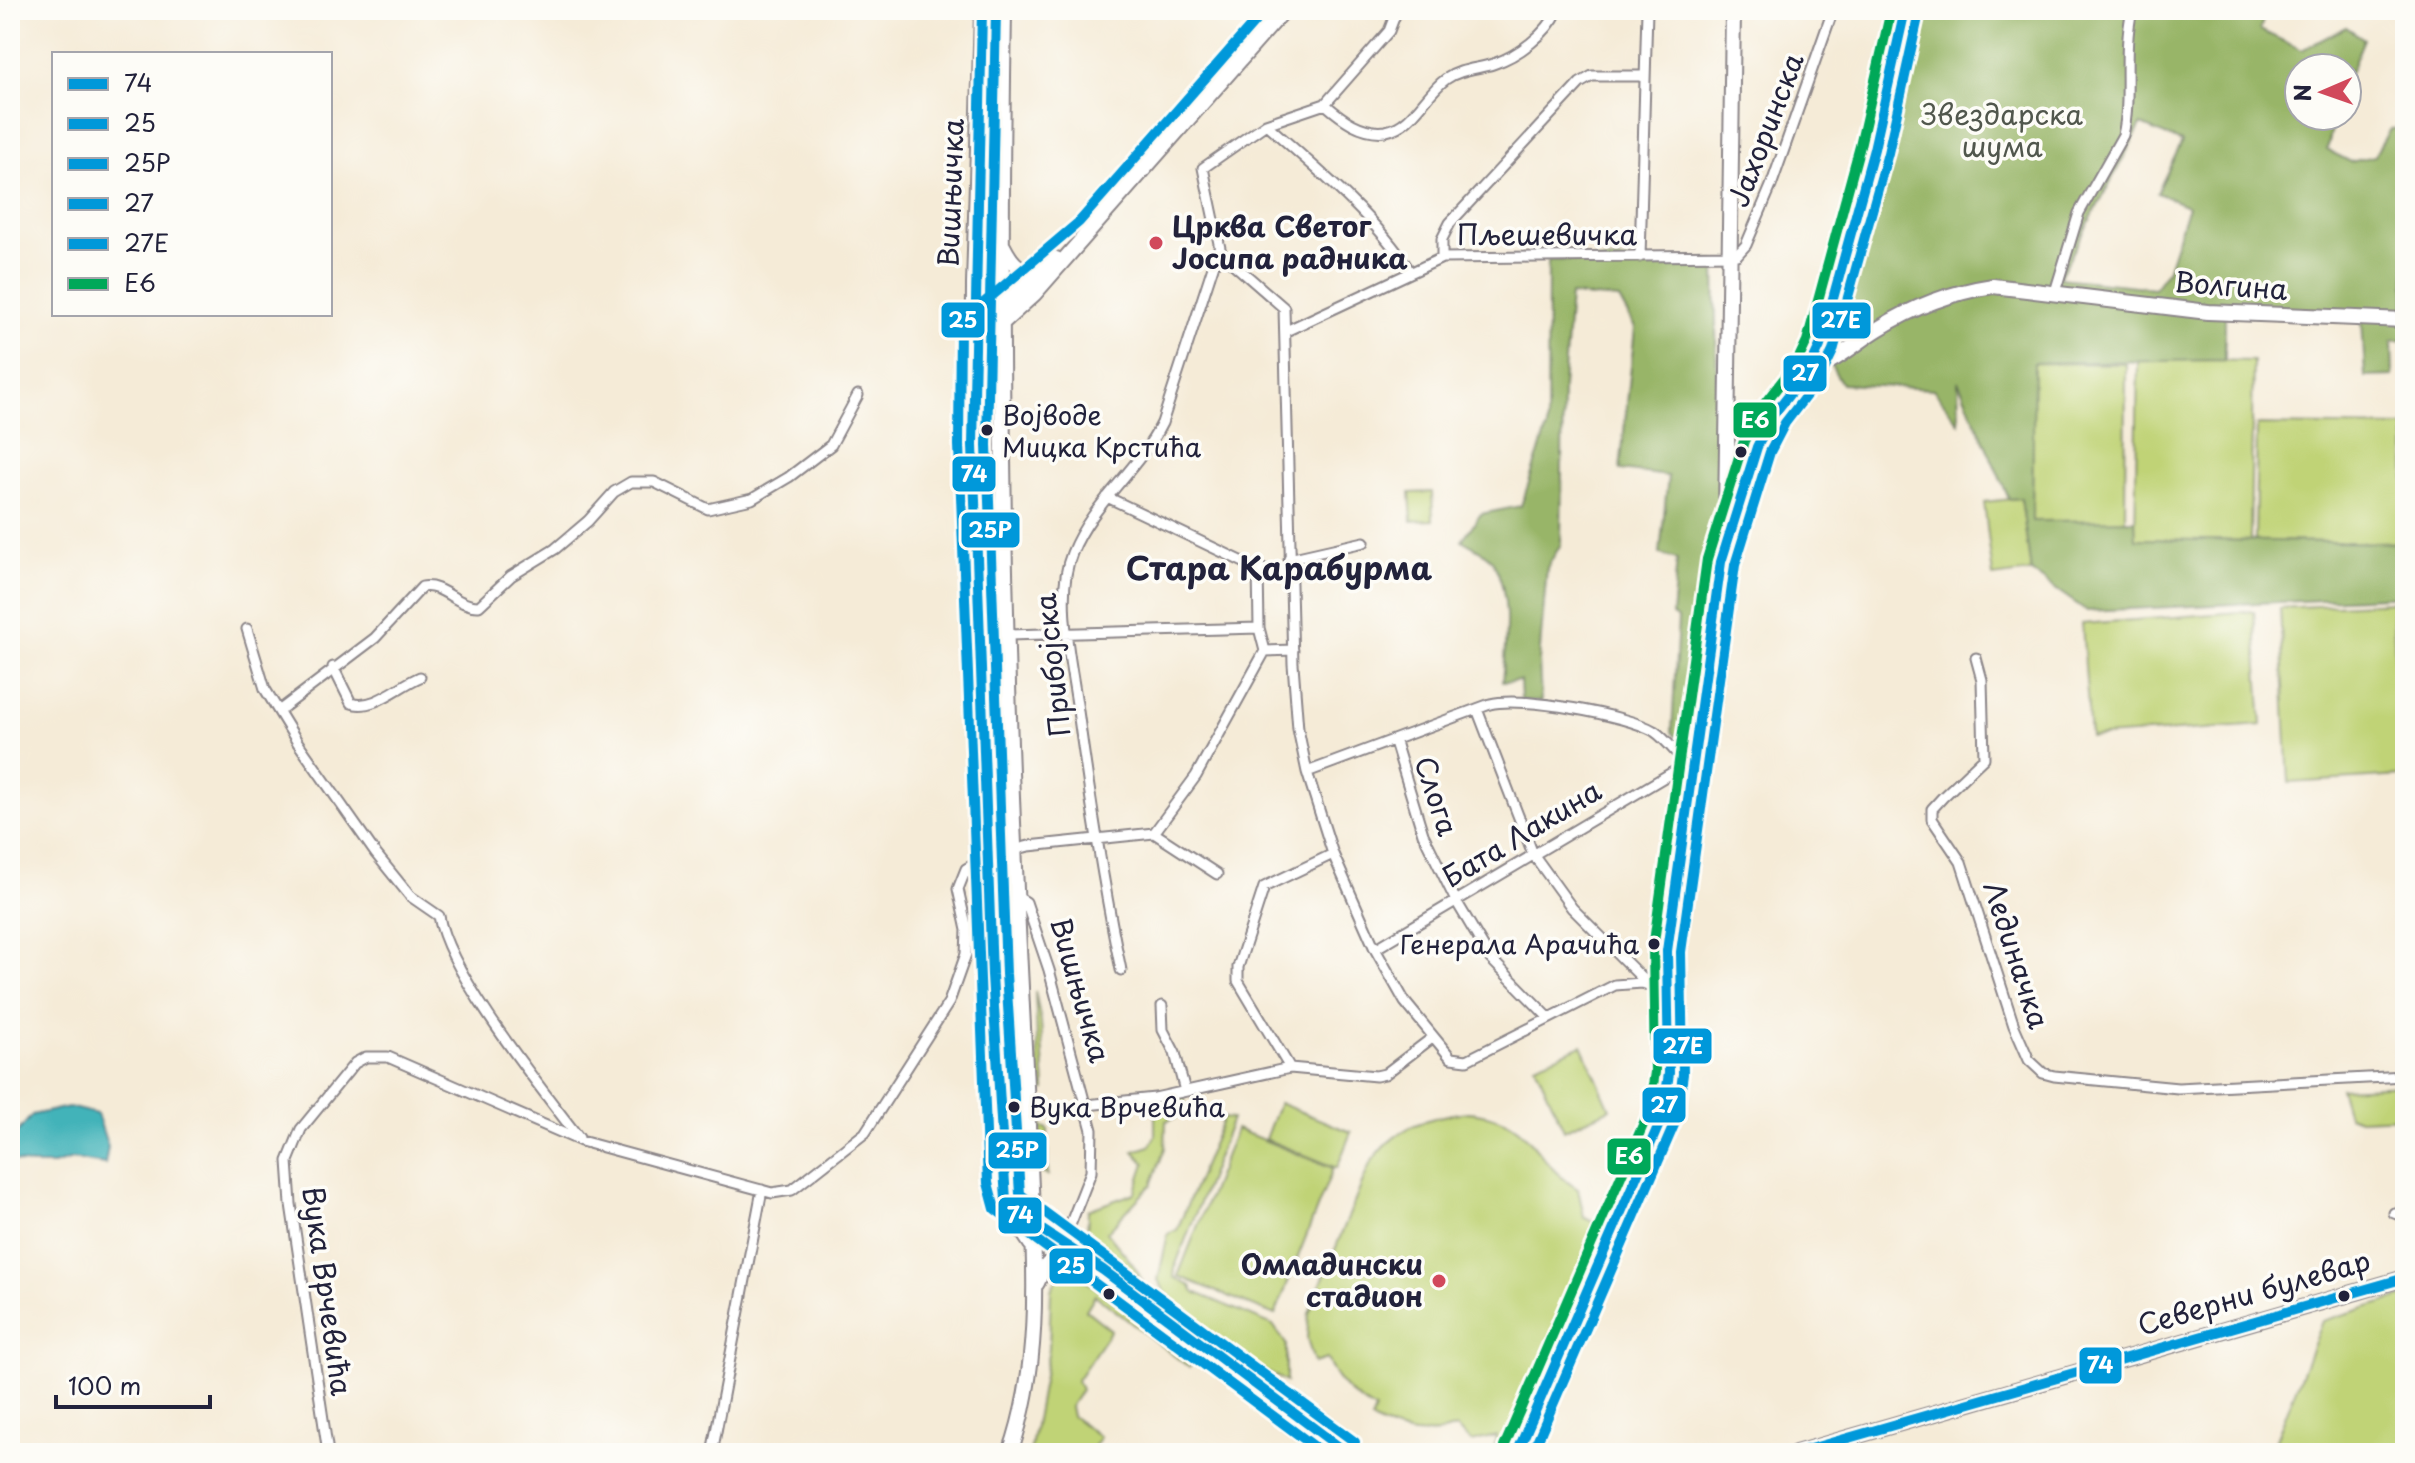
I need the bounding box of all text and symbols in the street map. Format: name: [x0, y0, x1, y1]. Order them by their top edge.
street label: Јахоринска: [1716, 46, 1814, 212]
legend: [52, 52, 332, 316]
north arrow: [2283, 52, 2363, 132]
text: 74: [124, 64, 152, 100]
text: N: [2285, 83, 2318, 102]
park label: Звездарска шума: [1921, 92, 2083, 167]
text: 25: [124, 104, 156, 140]
street label: Вишњичка: [925, 117, 974, 268]
text: 25P: [124, 144, 171, 180]
text: 27: [124, 184, 154, 220]
place label: Црква Светог Јосипа радника: [1172, 204, 1408, 279]
street label: Пљешевичка: [1457, 212, 1637, 255]
text: 27E: [124, 224, 169, 260]
marker: Црква Светог Јосипа радника: [1147, 234, 1165, 252]
street label: Волгина: [2173, 259, 2290, 310]
text: E6: [124, 264, 156, 300]
line badge: 25: [940, 301, 986, 339]
line badge: 27E: [1811, 301, 1872, 340]
text: 25: [948, 302, 978, 335]
text: 27E: [1820, 302, 1862, 335]
line badge: 27: [1782, 354, 1828, 393]
text: 27: [1791, 355, 1819, 388]
place label: Војводе Мицка Крстића: [1002, 395, 1202, 466]
line badge: E6: [1732, 401, 1778, 439]
text: E6: [1740, 402, 1770, 435]
marker: Војводе Мицка Крстића: [979, 422, 995, 438]
unlabelled marker: [1733, 444, 1749, 460]
line badge: 74: [951, 455, 997, 493]
text: 74: [961, 456, 987, 489]
line badge: 25P: [960, 511, 1021, 549]
text: 25P: [968, 512, 1012, 545]
district label: Стара Карабурма: [1126, 543, 1432, 591]
street label: Прибојска: [1023, 591, 1080, 739]
street label: Слога: [1404, 750, 1471, 841]
street label: Бата Лакина: [1434, 768, 1609, 897]
street label: Лединачка: [1973, 875, 2062, 1034]
street label: Вишњичка: [1040, 912, 1123, 1068]
place label: Генерала Арачића: [1400, 924, 1640, 963]
marker: Генерала Арачића: [1646, 936, 1662, 952]
line badge: 27E: [1652, 1027, 1713, 1065]
text: 27E: [1662, 1028, 1704, 1061]
line badge: 27: [1641, 1086, 1687, 1124]
place label: Вука Врчевића: [1029, 1087, 1225, 1126]
text: 27: [1650, 1087, 1678, 1120]
marker: Вука Врчевића: [1006, 1099, 1022, 1115]
line badge: 25P: [987, 1131, 1048, 1170]
text: 25P: [995, 1132, 1039, 1165]
line badge: E6: [1606, 1137, 1652, 1176]
text: E6: [1614, 1138, 1644, 1171]
street label: Вука Врчевића: [293, 1183, 365, 1399]
line badge: 74: [997, 1196, 1043, 1235]
text: 74: [1007, 1197, 1033, 1230]
street label: Северни булевар: [2132, 1238, 2375, 1345]
place label: Омладински стадион: [1241, 1242, 1423, 1317]
line badge: 25: [1048, 1247, 1094, 1285]
text: 25: [1056, 1248, 1086, 1281]
marker: Омладински стадион: [1430, 1272, 1448, 1290]
unlabelled marker: [1101, 1286, 1117, 1302]
unlabelled marker: [2336, 1288, 2352, 1304]
line badge: 74: [2078, 1346, 2123, 1385]
text: 74: [2087, 1347, 2113, 1380]
scale bar: [56, 1359, 210, 1409]
text: 100 m: [68, 1367, 141, 1403]

